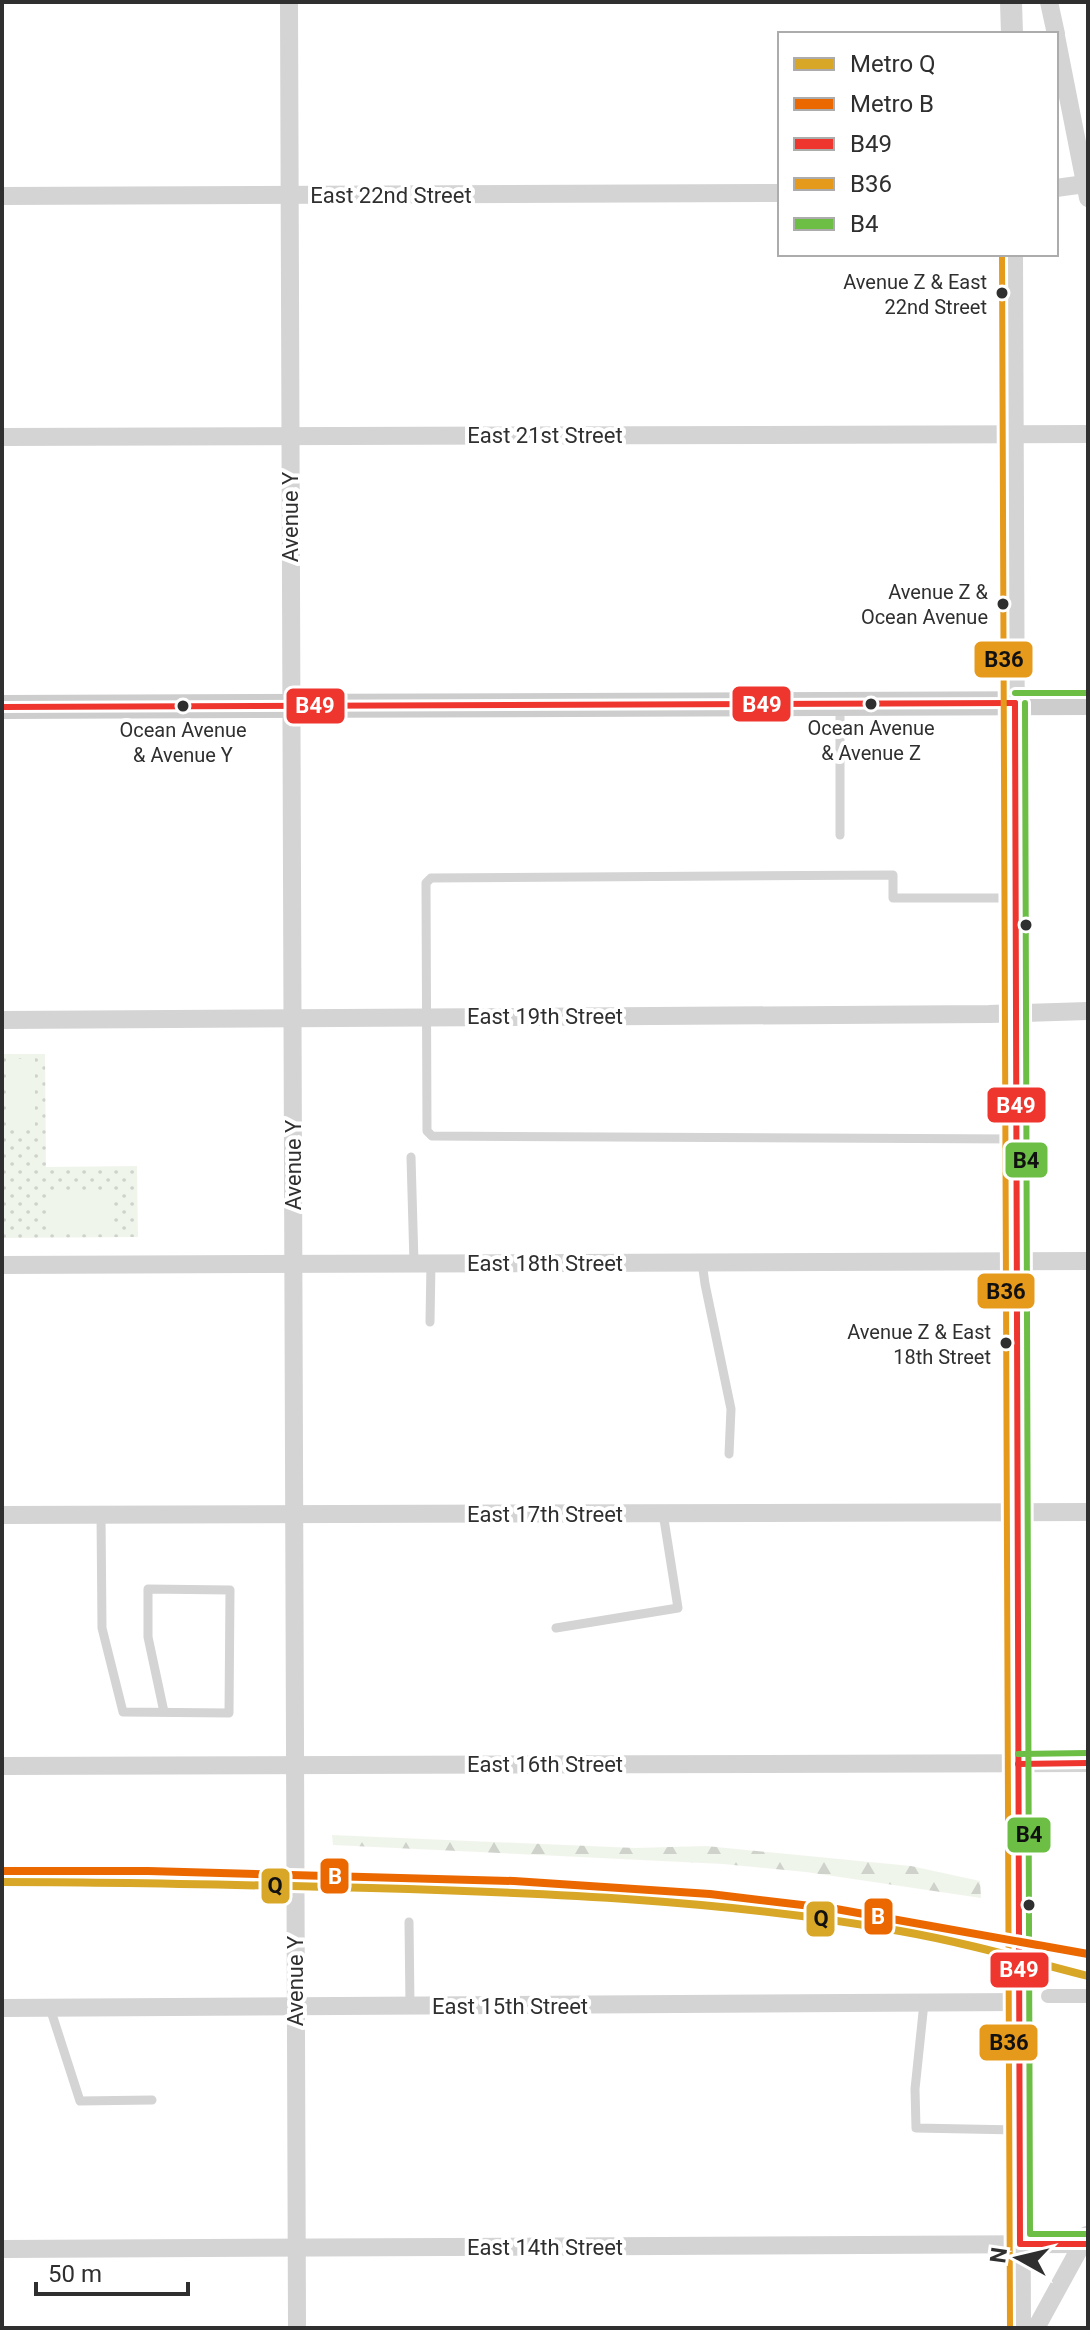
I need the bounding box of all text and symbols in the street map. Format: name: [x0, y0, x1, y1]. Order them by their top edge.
legend: [778, 32, 1058, 256]
text: Metro Q: [850, 50, 936, 78]
text: Metro B: [850, 90, 934, 118]
text: B49: [850, 130, 892, 158]
text: B36: [850, 170, 892, 198]
street label: East 22nd Street: [310, 183, 472, 208]
text: B4: [850, 210, 878, 238]
place label: Avenue Z & East 22nd Street: [843, 270, 987, 319]
marker: Avenue Z & East 22nd Street: [994, 285, 1010, 301]
street label: East 21st Street: [467, 423, 623, 448]
street label: Avenue Y: [278, 471, 303, 562]
place label: Avenue Z & Ocean Avenue: [861, 580, 989, 629]
marker: Avenue Z & Ocean Avenue: [995, 596, 1011, 612]
line badge: B36: [973, 640, 1034, 679]
text: B36: [984, 647, 1024, 672]
line badge: B49: [731, 685, 792, 723]
line badge: B49: [285, 687, 346, 725]
text: B49: [742, 692, 782, 717]
text: B49: [295, 693, 335, 718]
marker: Ocean Avenue & Avenue Z: [863, 696, 879, 712]
marker: Ocean Avenue & Avenue Y: [175, 698, 191, 714]
place label: Ocean Avenue & Avenue Z: [807, 716, 935, 765]
place label: Ocean Avenue & Avenue Y: [119, 718, 247, 767]
unlabelled marker: [1018, 917, 1034, 933]
street label: East 19th Street: [467, 1004, 623, 1029]
line badge: B49: [986, 1086, 1047, 1124]
text: B49: [996, 1093, 1036, 1118]
street label: Avenue Y: [281, 1119, 306, 1210]
line badge: B4: [1004, 1141, 1049, 1179]
text: B4: [1013, 1148, 1040, 1173]
street label: East 18th Street: [467, 1251, 623, 1276]
line badge: B36: [976, 1272, 1036, 1310]
text: B36: [986, 1279, 1026, 1304]
place label: Avenue Z & East 18th Street: [847, 1320, 991, 1369]
marker: Avenue Z & East 18th Street: [998, 1335, 1014, 1351]
street label: East 17th Street: [467, 1502, 623, 1527]
street label: East 16th Street: [467, 1752, 623, 1777]
line badge: B4: [1006, 1816, 1052, 1854]
text: B4: [1016, 1822, 1043, 1847]
line badge: B: [319, 1857, 350, 1895]
text: B: [328, 1864, 342, 1889]
line badge: Q: [260, 1867, 291, 1905]
text: Q: [267, 1873, 283, 1898]
line badge: B: [863, 1897, 894, 1936]
unlabelled marker: [1021, 1897, 1037, 1913]
line badge: Q: [805, 1900, 836, 1938]
text: B: [871, 1904, 885, 1929]
text: Q: [813, 1906, 829, 1931]
street label: Avenue Y: [283, 1935, 308, 2026]
line badge: B49: [989, 1951, 1050, 1989]
text: B49: [999, 1957, 1039, 1982]
street label: East 15th Street: [432, 1994, 588, 2019]
line badge: B36: [978, 2023, 1039, 2062]
text: B36: [989, 2030, 1029, 2055]
north arrow: [978, 2218, 1058, 2298]
street label: East 14th Street: [467, 2235, 623, 2260]
scale bar: [36, 2246, 188, 2296]
text: N: [985, 2246, 1012, 2265]
text: 50 m: [48, 2260, 102, 2288]

